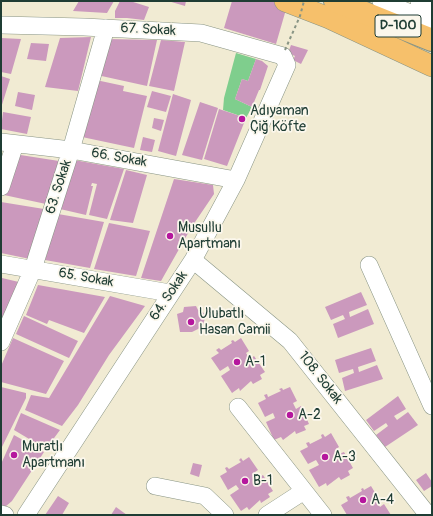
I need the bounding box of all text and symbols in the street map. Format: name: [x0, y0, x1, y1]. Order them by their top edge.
road number: D-100: [375, 15, 421, 37]
street label: 67. Sokak: [120, 20, 176, 40]
place label: Adıyaman Çiğ Köfte: [250, 103, 309, 136]
marker: Adıyaman Çiğ Köfte: [237, 114, 247, 124]
street label: 66. Sokak: [90, 145, 148, 171]
street label: 63. Sokak: [42, 158, 76, 216]
place label: Musullu Apartmanı: [178, 220, 241, 252]
marker: Musullu Apartmanı: [165, 231, 175, 241]
street label: 65. Sokak: [57, 265, 115, 291]
street label: 64. Sokak: [146, 268, 192, 324]
place label: Ulubatlı Hasan Camii: [199, 306, 270, 338]
marker: Ulubatlı Hasan Camii: [186, 317, 196, 327]
street label: 108. Sokak: [294, 348, 346, 408]
place label: A-1: [245, 354, 266, 370]
marker: A-1: [232, 357, 242, 367]
place label: A-2: [298, 407, 321, 423]
marker: A-2: [285, 410, 295, 420]
place label: Muratlı Apartmanı: [22, 439, 85, 472]
place label: A-3: [333, 449, 356, 465]
marker: Muratlı Apartmanı: [9, 450, 19, 460]
marker: A-3: [320, 452, 330, 462]
place label: B-1: [253, 473, 272, 489]
marker: B-1: [240, 476, 250, 486]
place label: A-4: [371, 492, 394, 508]
marker: A-4: [358, 495, 368, 505]

